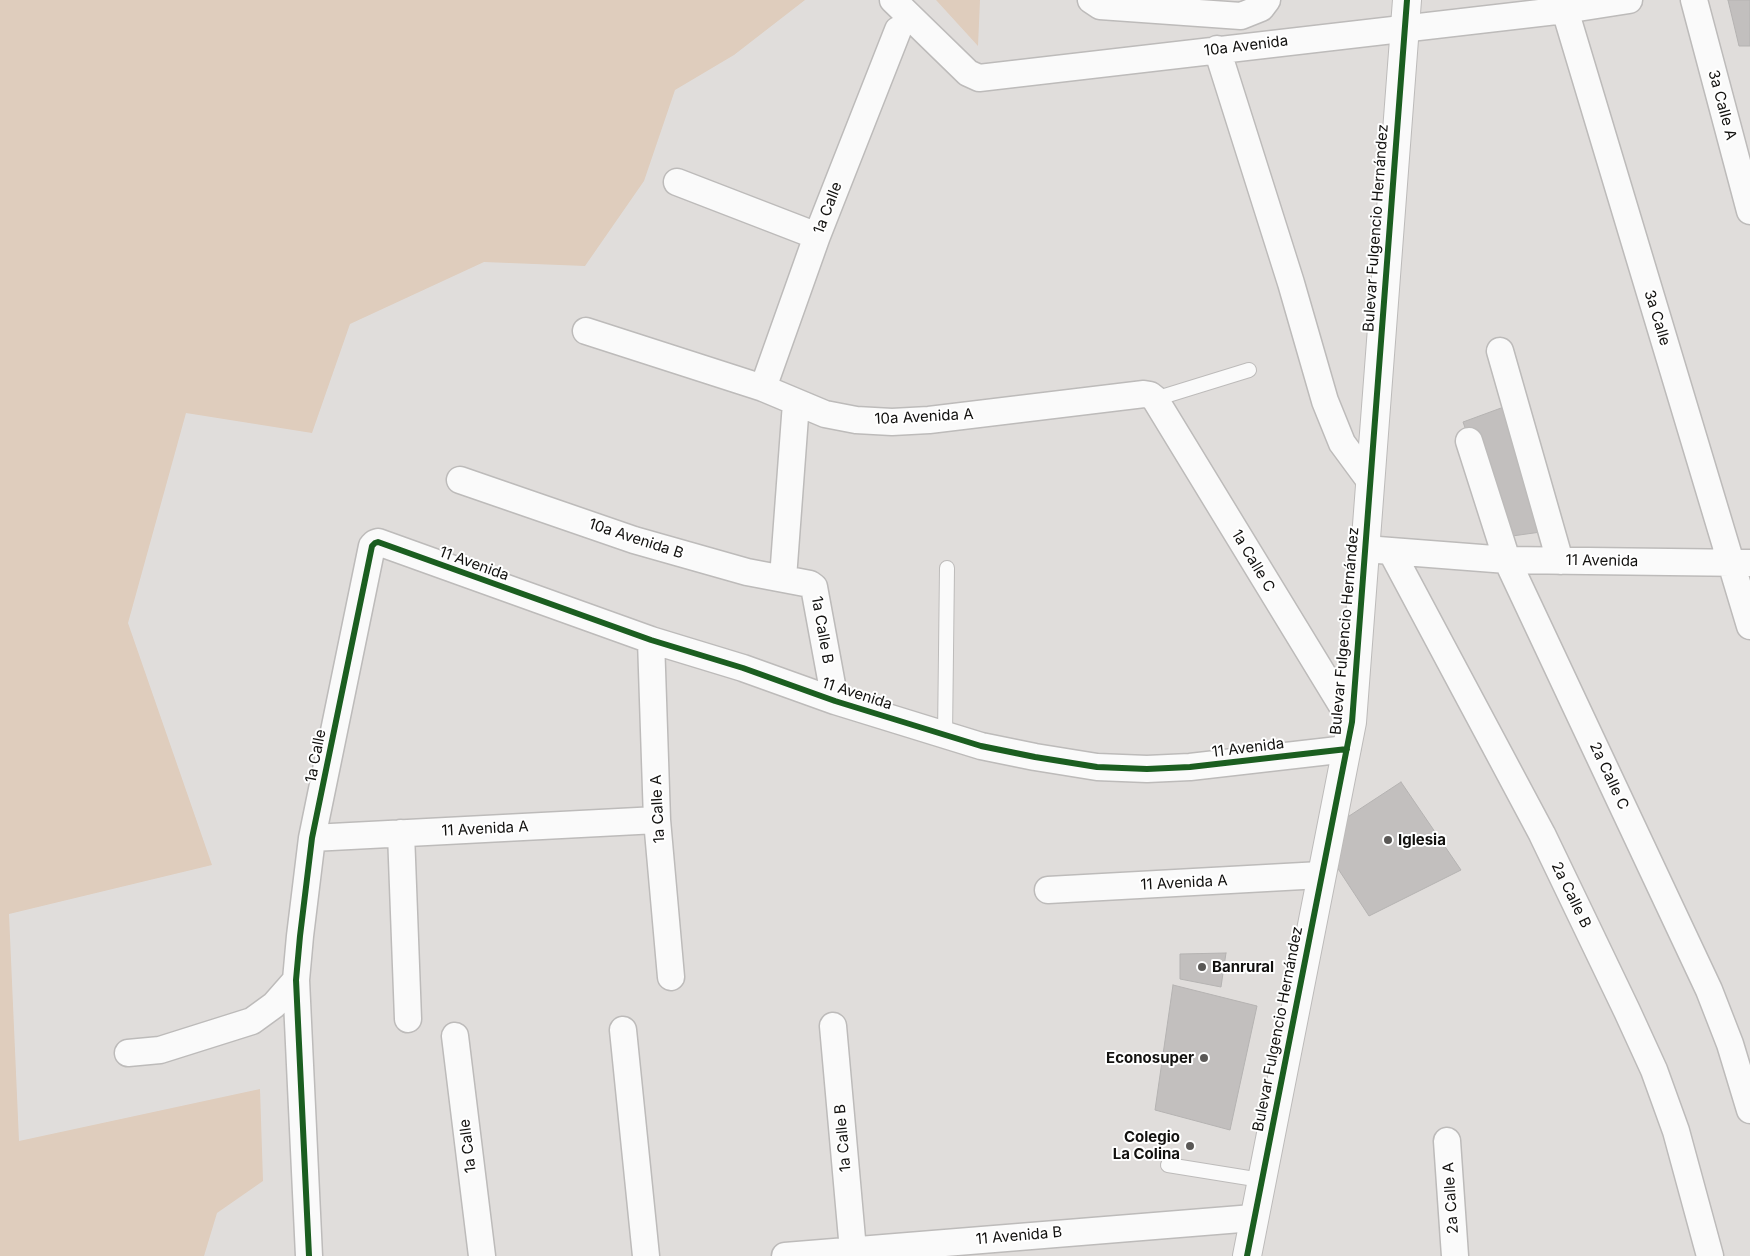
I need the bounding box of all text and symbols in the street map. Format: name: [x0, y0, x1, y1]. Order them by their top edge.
street label: 10a Avenida: [1203, 32, 1289, 60]
street label: 3a Calle A: [1704, 68, 1740, 142]
street label: Bulevar Fulgencio Hernández: [1360, 123, 1392, 333]
street label: 1a Calle: [810, 180, 846, 236]
street label: 3a Calle: [1640, 288, 1674, 348]
street label: 10a Avenida A: [874, 405, 974, 429]
street label: 10a Avenida B: [586, 515, 686, 563]
street label: Bulevar Fulgencio Hernández: [1327, 526, 1363, 736]
street label: 1a Calle C: [1227, 527, 1279, 595]
street label: 11 Avenida: [437, 543, 511, 585]
street label: 11 Avenida: [1565, 551, 1639, 571]
street label: 1a Calle B: [807, 595, 837, 665]
street label: 11 Avenida: [820, 674, 894, 714]
street label: 1a Calle: [302, 728, 330, 784]
street label: 11 Avenida: [1211, 735, 1285, 761]
street label: 2a Calle C: [1586, 739, 1632, 813]
street label: 1a Calle A: [647, 774, 669, 844]
street label: 11 Avenida A: [441, 818, 529, 840]
place label: Iglesia: [1398, 831, 1446, 849]
marker: Iglesia: [1382, 834, 1394, 846]
street label: 2a Calle B: [1547, 859, 1595, 931]
street label: 11 Avenida A: [1140, 872, 1228, 894]
street label: Bulevar Fulgencio Hernández: [1249, 925, 1307, 1133]
place label: Banrural: [1212, 958, 1274, 976]
marker: Banrural: [1196, 961, 1208, 973]
place label: Econosuper: [1106, 1049, 1194, 1067]
marker: Econosuper: [1198, 1052, 1210, 1064]
street label: 1a Calle B: [831, 1103, 855, 1173]
street label: 1a Calle: [456, 1118, 480, 1174]
place label: Colegio La Colina: [1113, 1128, 1180, 1163]
marker: Colegio La Colina: [1184, 1140, 1196, 1152]
street label: 2a Calle A: [1440, 1162, 1462, 1234]
street label: 11 Avenida B: [975, 1223, 1063, 1249]

